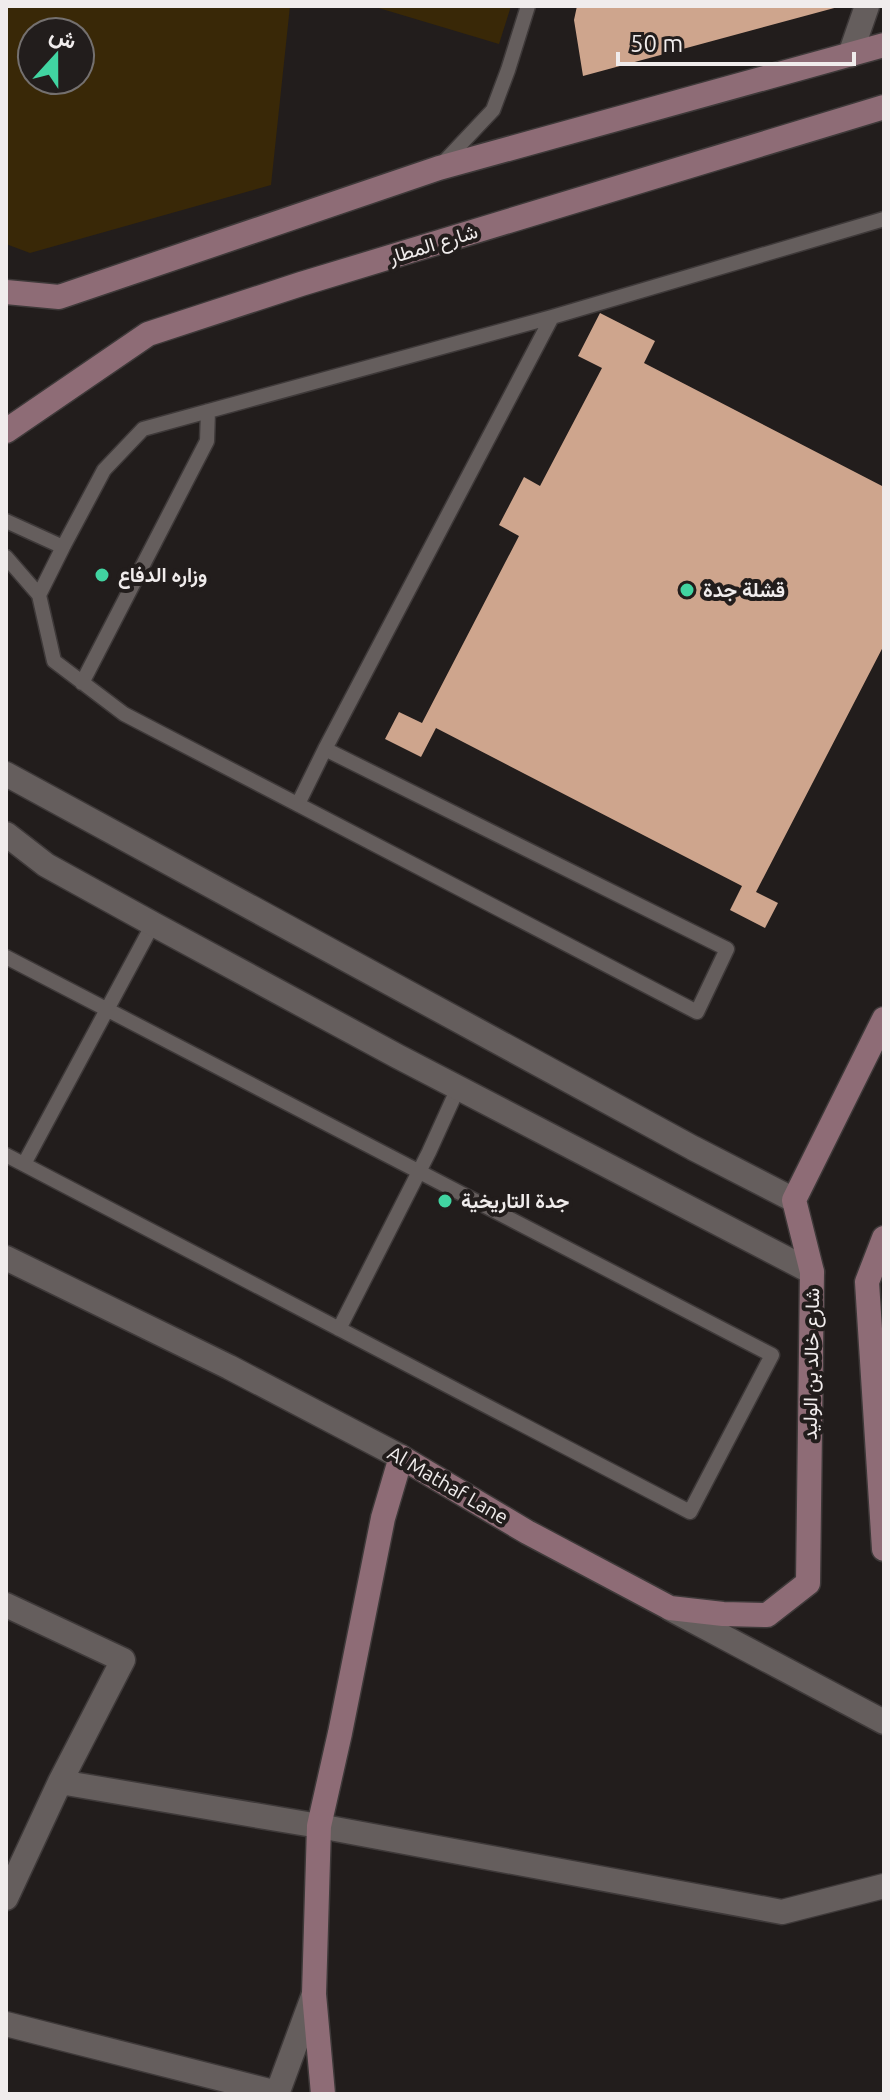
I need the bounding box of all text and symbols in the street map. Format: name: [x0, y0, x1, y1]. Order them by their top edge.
north arrow: [16, 16, 96, 96]
scale bar: [618, 16, 854, 66]
text: ش: [46, 20, 80, 55]
text: 50 m: [630, 30, 683, 57]
street label: شارع المطار: [384, 219, 481, 271]
place label: وزاره الدفاع: [118, 563, 207, 589]
marker: وزاره الدفاع: [93, 566, 111, 584]
place label: قشلة جدة: [703, 578, 785, 602]
marker: قشلة جدة: [678, 581, 696, 599]
place label: جدة التاريخية: [461, 1189, 569, 1214]
marker: جدة التاريخية: [436, 1192, 454, 1210]
street label: شارع خالد بن الوليد: [798, 1288, 826, 1440]
street label: Al Mathaf Lane: [384, 1441, 513, 1528]

